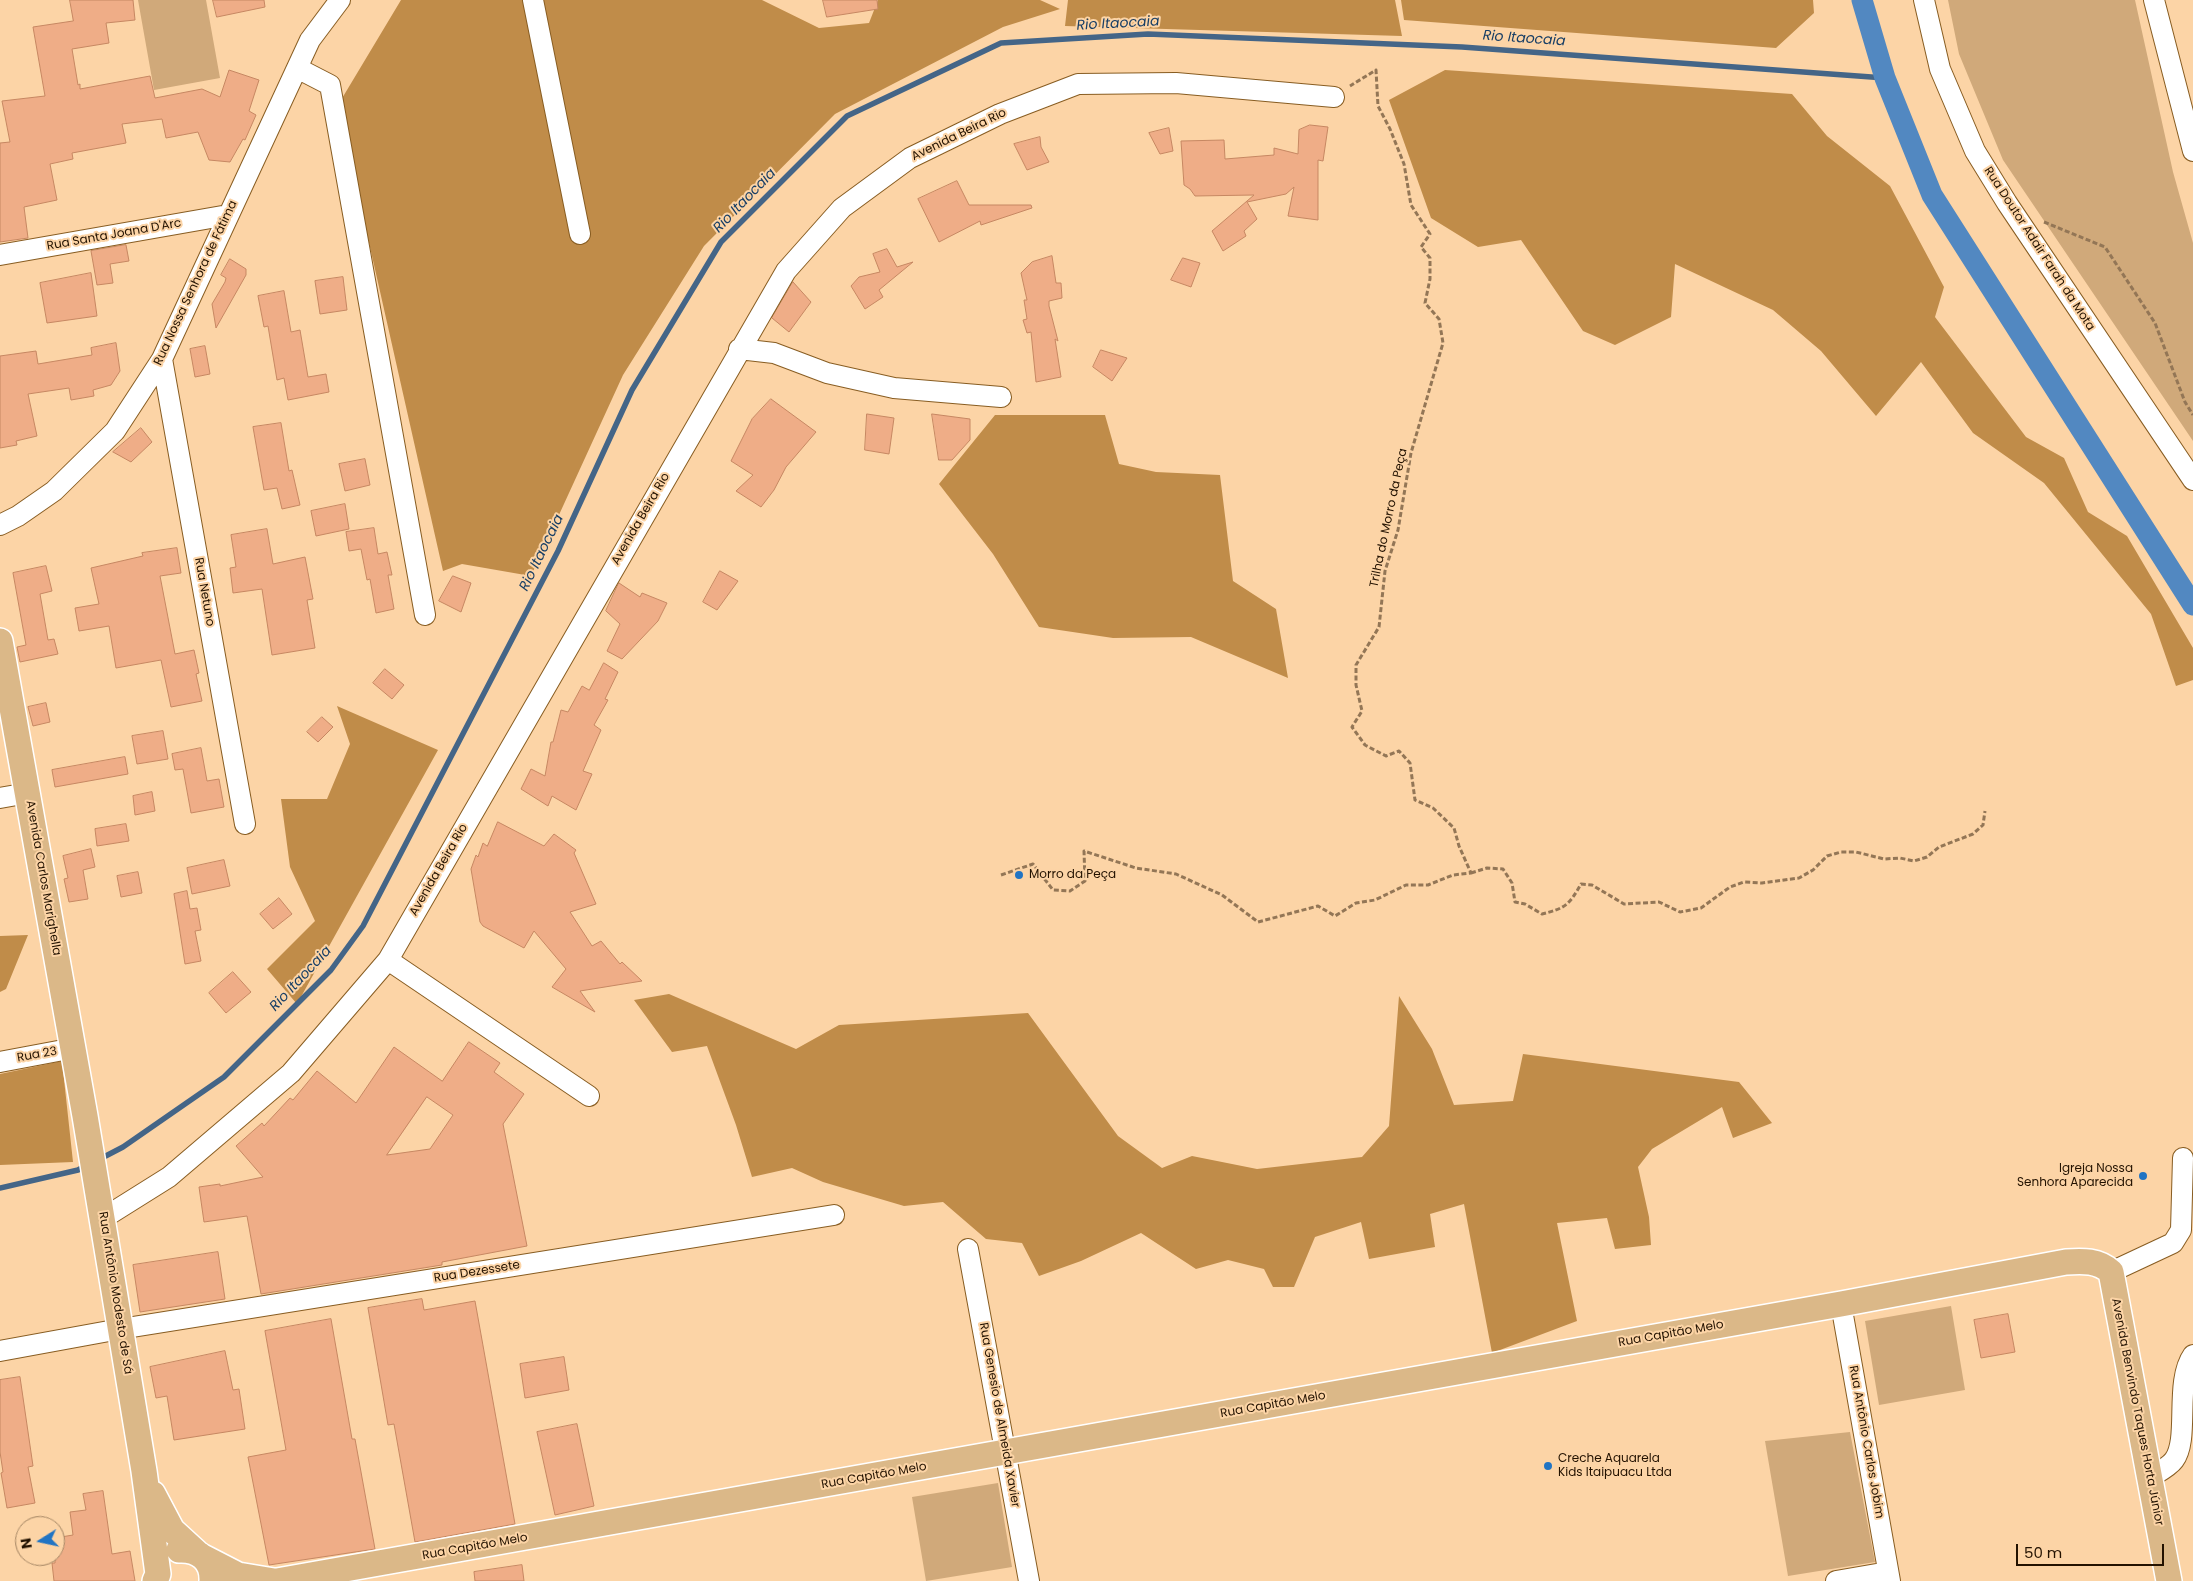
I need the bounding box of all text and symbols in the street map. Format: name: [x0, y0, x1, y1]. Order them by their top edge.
water label: Rio Itaocaia: [1076, 13, 1160, 35]
water label: Rio Itaocaia: [1482, 28, 1566, 50]
street label: Avenida Beira Rio: [909, 106, 1009, 164]
street label: Rua Doutor Adair Farah da Mota: [1981, 164, 2097, 334]
water label: Rio Itaocaia: [710, 165, 780, 237]
street label: Rua Nossa Senhora de Fátima: [151, 198, 241, 368]
street label: Rua Santa Joana D'Arc: [46, 216, 182, 254]
street label: Trilha do Morro da Peça: [1367, 447, 1411, 589]
street label: Avenida Beira Rio: [609, 470, 673, 568]
water label: Rio Itaocaia: [516, 512, 568, 594]
street label: Rua Netuno: [191, 556, 217, 628]
street label: Avenida Carlos Marighella: [22, 799, 64, 957]
street label: Avenida Beira Rio: [407, 821, 471, 919]
place label: Morro da Peça: [1029, 868, 1116, 882]
marker: Morro da Peça: [1013, 869, 1025, 881]
water label: Rio Itaocaia: [267, 943, 335, 1015]
street label: Rua 23: [16, 1044, 58, 1066]
place label: Igreja Nossa Senhora Aparecida: [2017, 1162, 2133, 1190]
marker: Igreja Nossa Senhora Aparecida: [2137, 1170, 2149, 1182]
street label: Rua Antônio Modesto de Sá: [95, 1211, 135, 1375]
street label: Rua Dezessete: [433, 1258, 521, 1286]
street label: Avenida Benvindo Taques Horta Júnior: [2108, 1297, 2166, 1527]
street label: Rua Capitão Melo: [1617, 1318, 1725, 1350]
street label: Rua Genesio de Almeida Xavier: [976, 1321, 1022, 1509]
street label: Rua Antônio Carlos Jobim: [1845, 1364, 1887, 1520]
street label: Rua Capitão Melo: [1219, 1389, 1327, 1421]
place label: Creche Aquarela Kids Itaipuacu Ltda: [1558, 1452, 1672, 1480]
street label: Rua Capitão Melo: [820, 1460, 928, 1492]
marker: Creche Aquarela Kids Itaipuacu Ltda: [1542, 1460, 1554, 1472]
north arrow: [15, 1516, 65, 1566]
street label: Rua Capitão Melo: [421, 1531, 529, 1563]
scale bar: [2018, 1534, 2166, 1566]
text: N: [15, 1537, 37, 1550]
text: 50 m: [2024, 1542, 2062, 1563]

